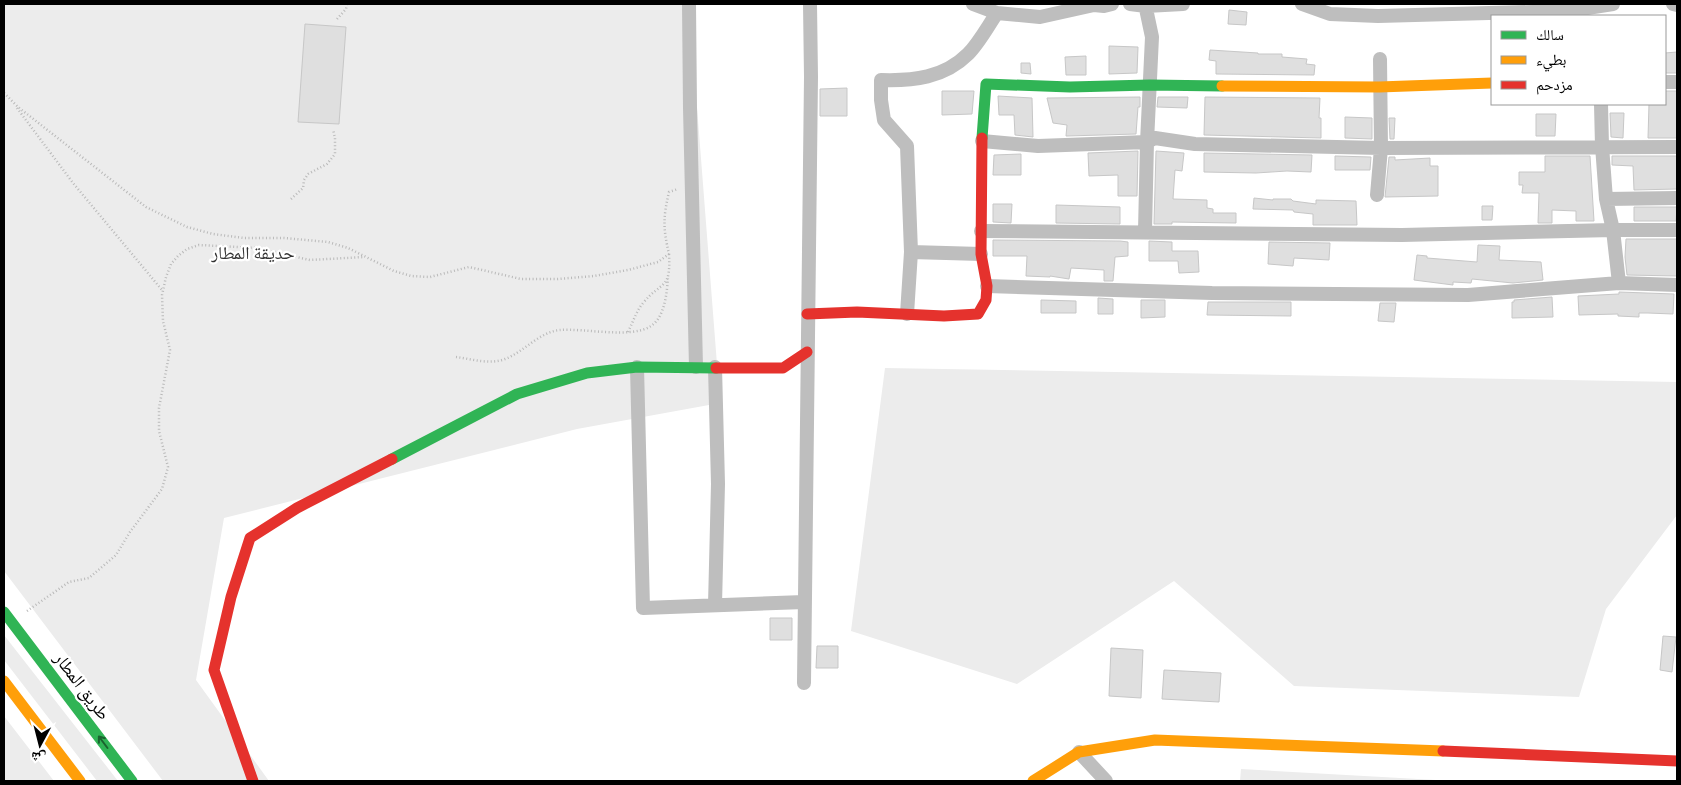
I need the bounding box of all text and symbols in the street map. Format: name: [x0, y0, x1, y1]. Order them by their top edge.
legend: [1491, 15, 1666, 105]
text: سالك: [1536, 26, 1564, 44]
text: بطيء: [1536, 51, 1566, 72]
text: مزدحم: [1536, 76, 1573, 95]
park label: حديقة المطار: [210, 242, 295, 264]
street label: طريق المطار: [49, 647, 115, 724]
north arrow: [15, 720, 65, 770]
one-way arrow: [97, 736, 108, 749]
text: ش: [30, 748, 47, 768]

